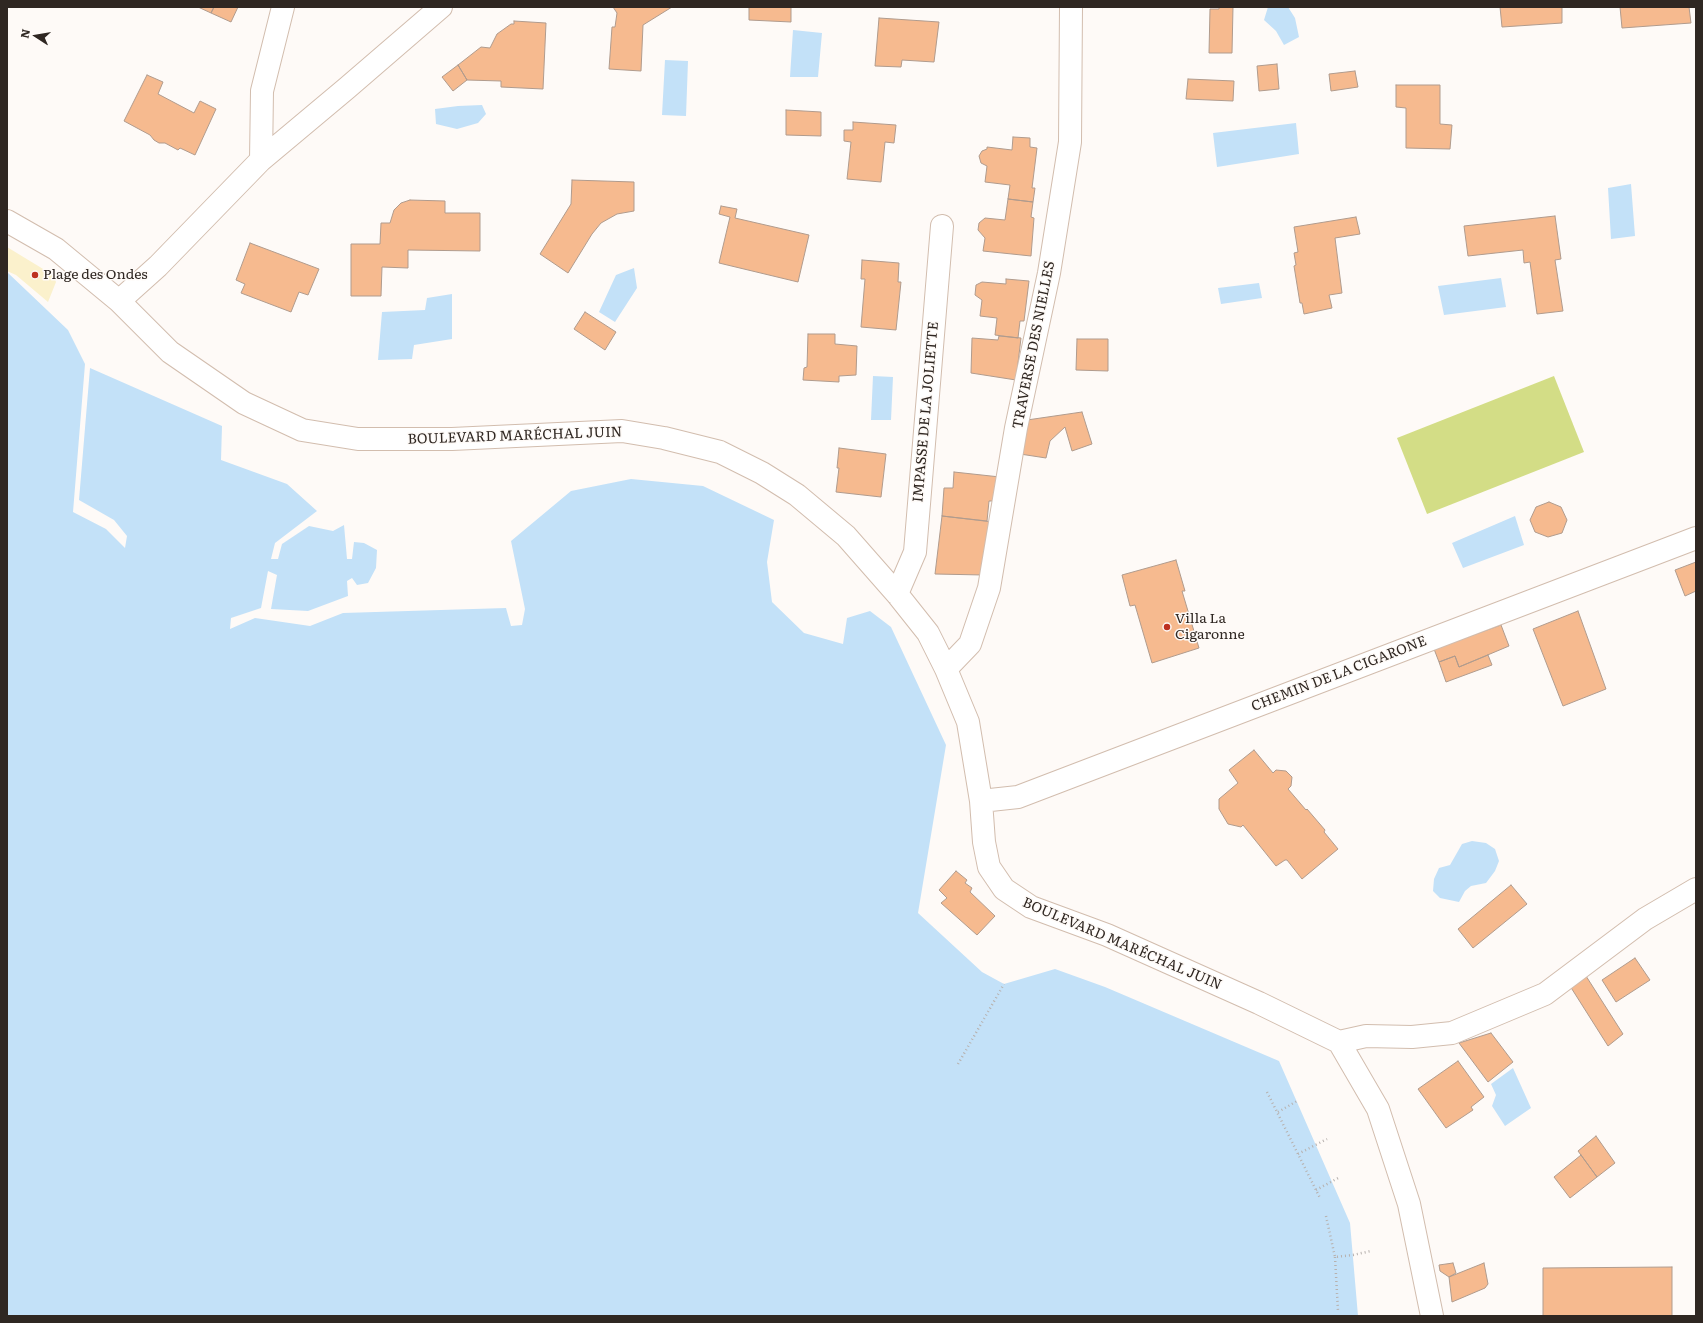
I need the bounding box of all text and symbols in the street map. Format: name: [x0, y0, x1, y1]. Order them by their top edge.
north arrow: [16, 16, 56, 56]
text: N: [15, 27, 33, 40]
street label: TRAVERSE DES NIELLES: [1009, 260, 1059, 430]
place label: Plage des Ondes: [43, 267, 148, 283]
marker: Plage des Ondes: [30, 270, 40, 280]
street label: IMPASSE DE LA JOLIETTE: [910, 321, 942, 503]
street label: BOULEVARD MARÉCHAL JUIN: [407, 424, 623, 448]
place label: Villa La Cigaronne: [1175, 611, 1245, 644]
marker: Villa La Cigaronne: [1162, 622, 1172, 632]
street label: CHEMIN DE LA CIGARONE: [1249, 633, 1429, 715]
street label: BOULEVARD MARÉCHAL JUIN: [1020, 894, 1224, 994]

